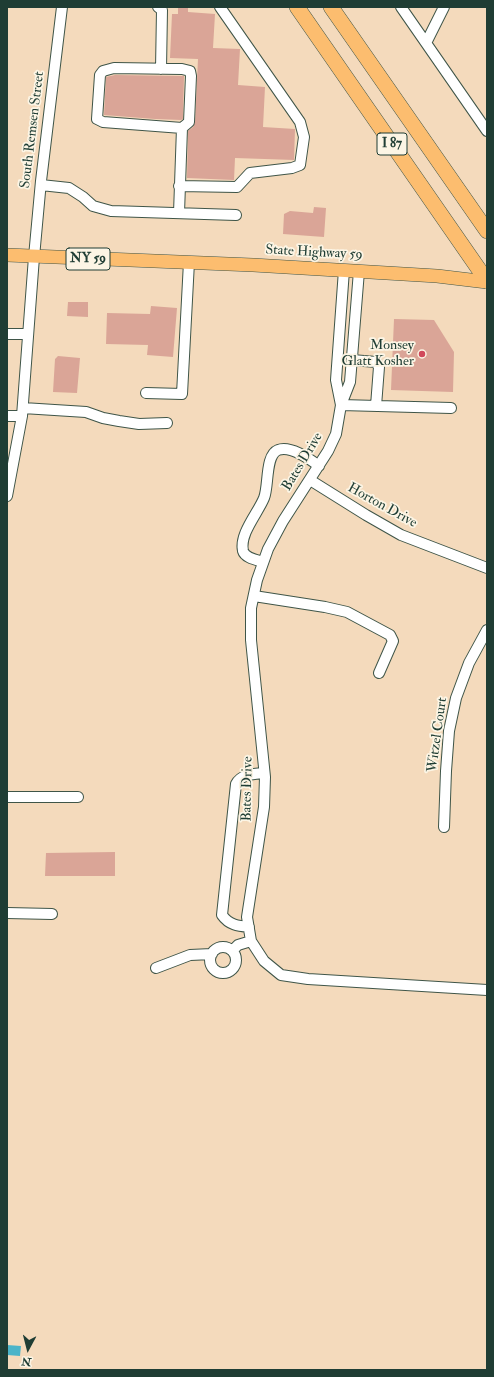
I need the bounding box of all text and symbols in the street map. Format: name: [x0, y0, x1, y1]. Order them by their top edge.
street label: South Remsen Street: [17, 71, 49, 189]
road number: I 87: [377, 133, 407, 155]
street label: State Highway 59: [265, 242, 363, 264]
road number: NY 59: [66, 248, 110, 270]
place label: Monsey Glatt Kosher: [341, 338, 414, 370]
marker: Monsey Glatt Kosher: [417, 349, 427, 359]
street label: Bates Drive: [279, 430, 327, 494]
street label: Horton Drive: [344, 480, 420, 532]
street label: Witzel Court: [424, 696, 452, 774]
street label: Bates Drive: [239, 756, 257, 822]
north arrow: [8, 1329, 48, 1369]
text: N: [21, 1354, 32, 1368]

